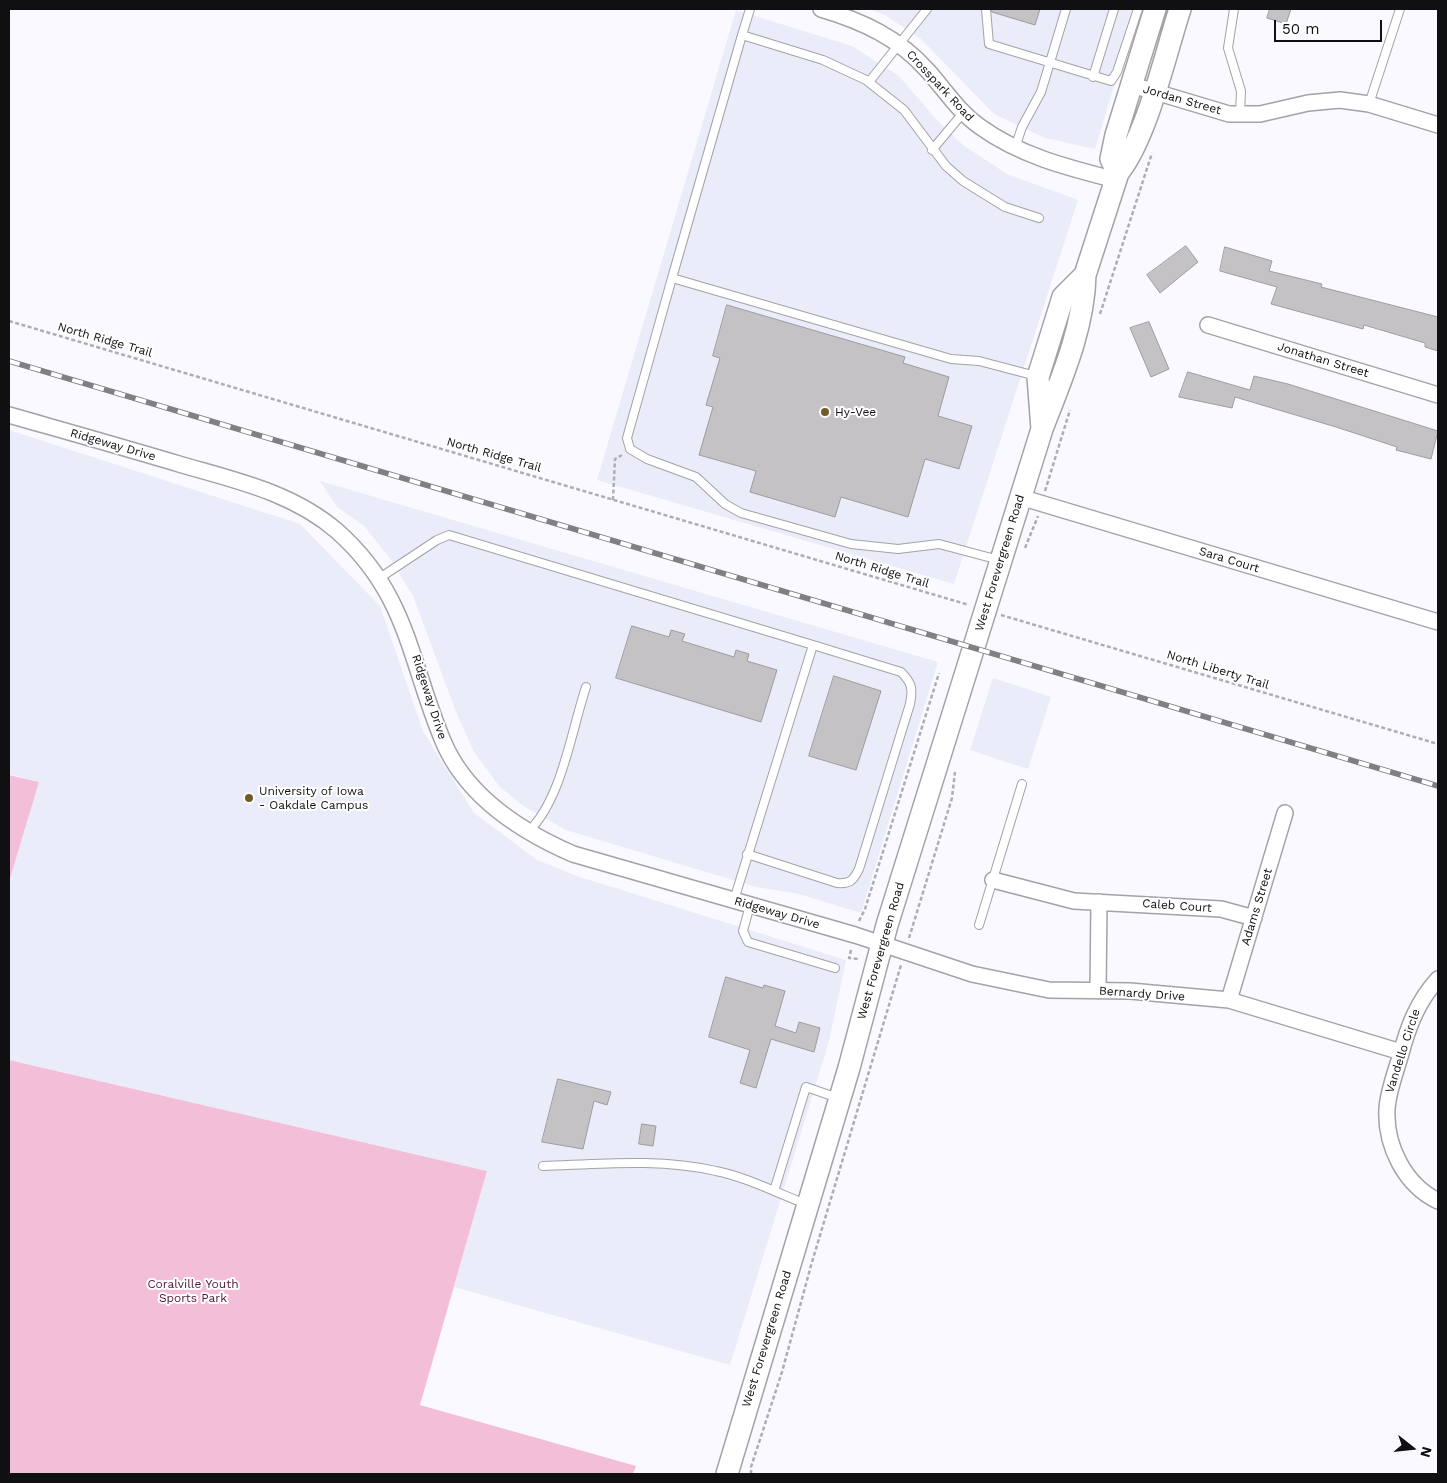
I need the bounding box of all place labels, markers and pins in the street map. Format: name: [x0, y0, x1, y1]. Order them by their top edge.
place label: Hy-Vee: [835, 405, 876, 419]
marker: Hy-Vee: [819, 406, 831, 418]
place label: University of Iowa - Oakdale Campus: [259, 784, 368, 812]
marker: University of Iowa - Oakdale Campus: [243, 792, 255, 804]

